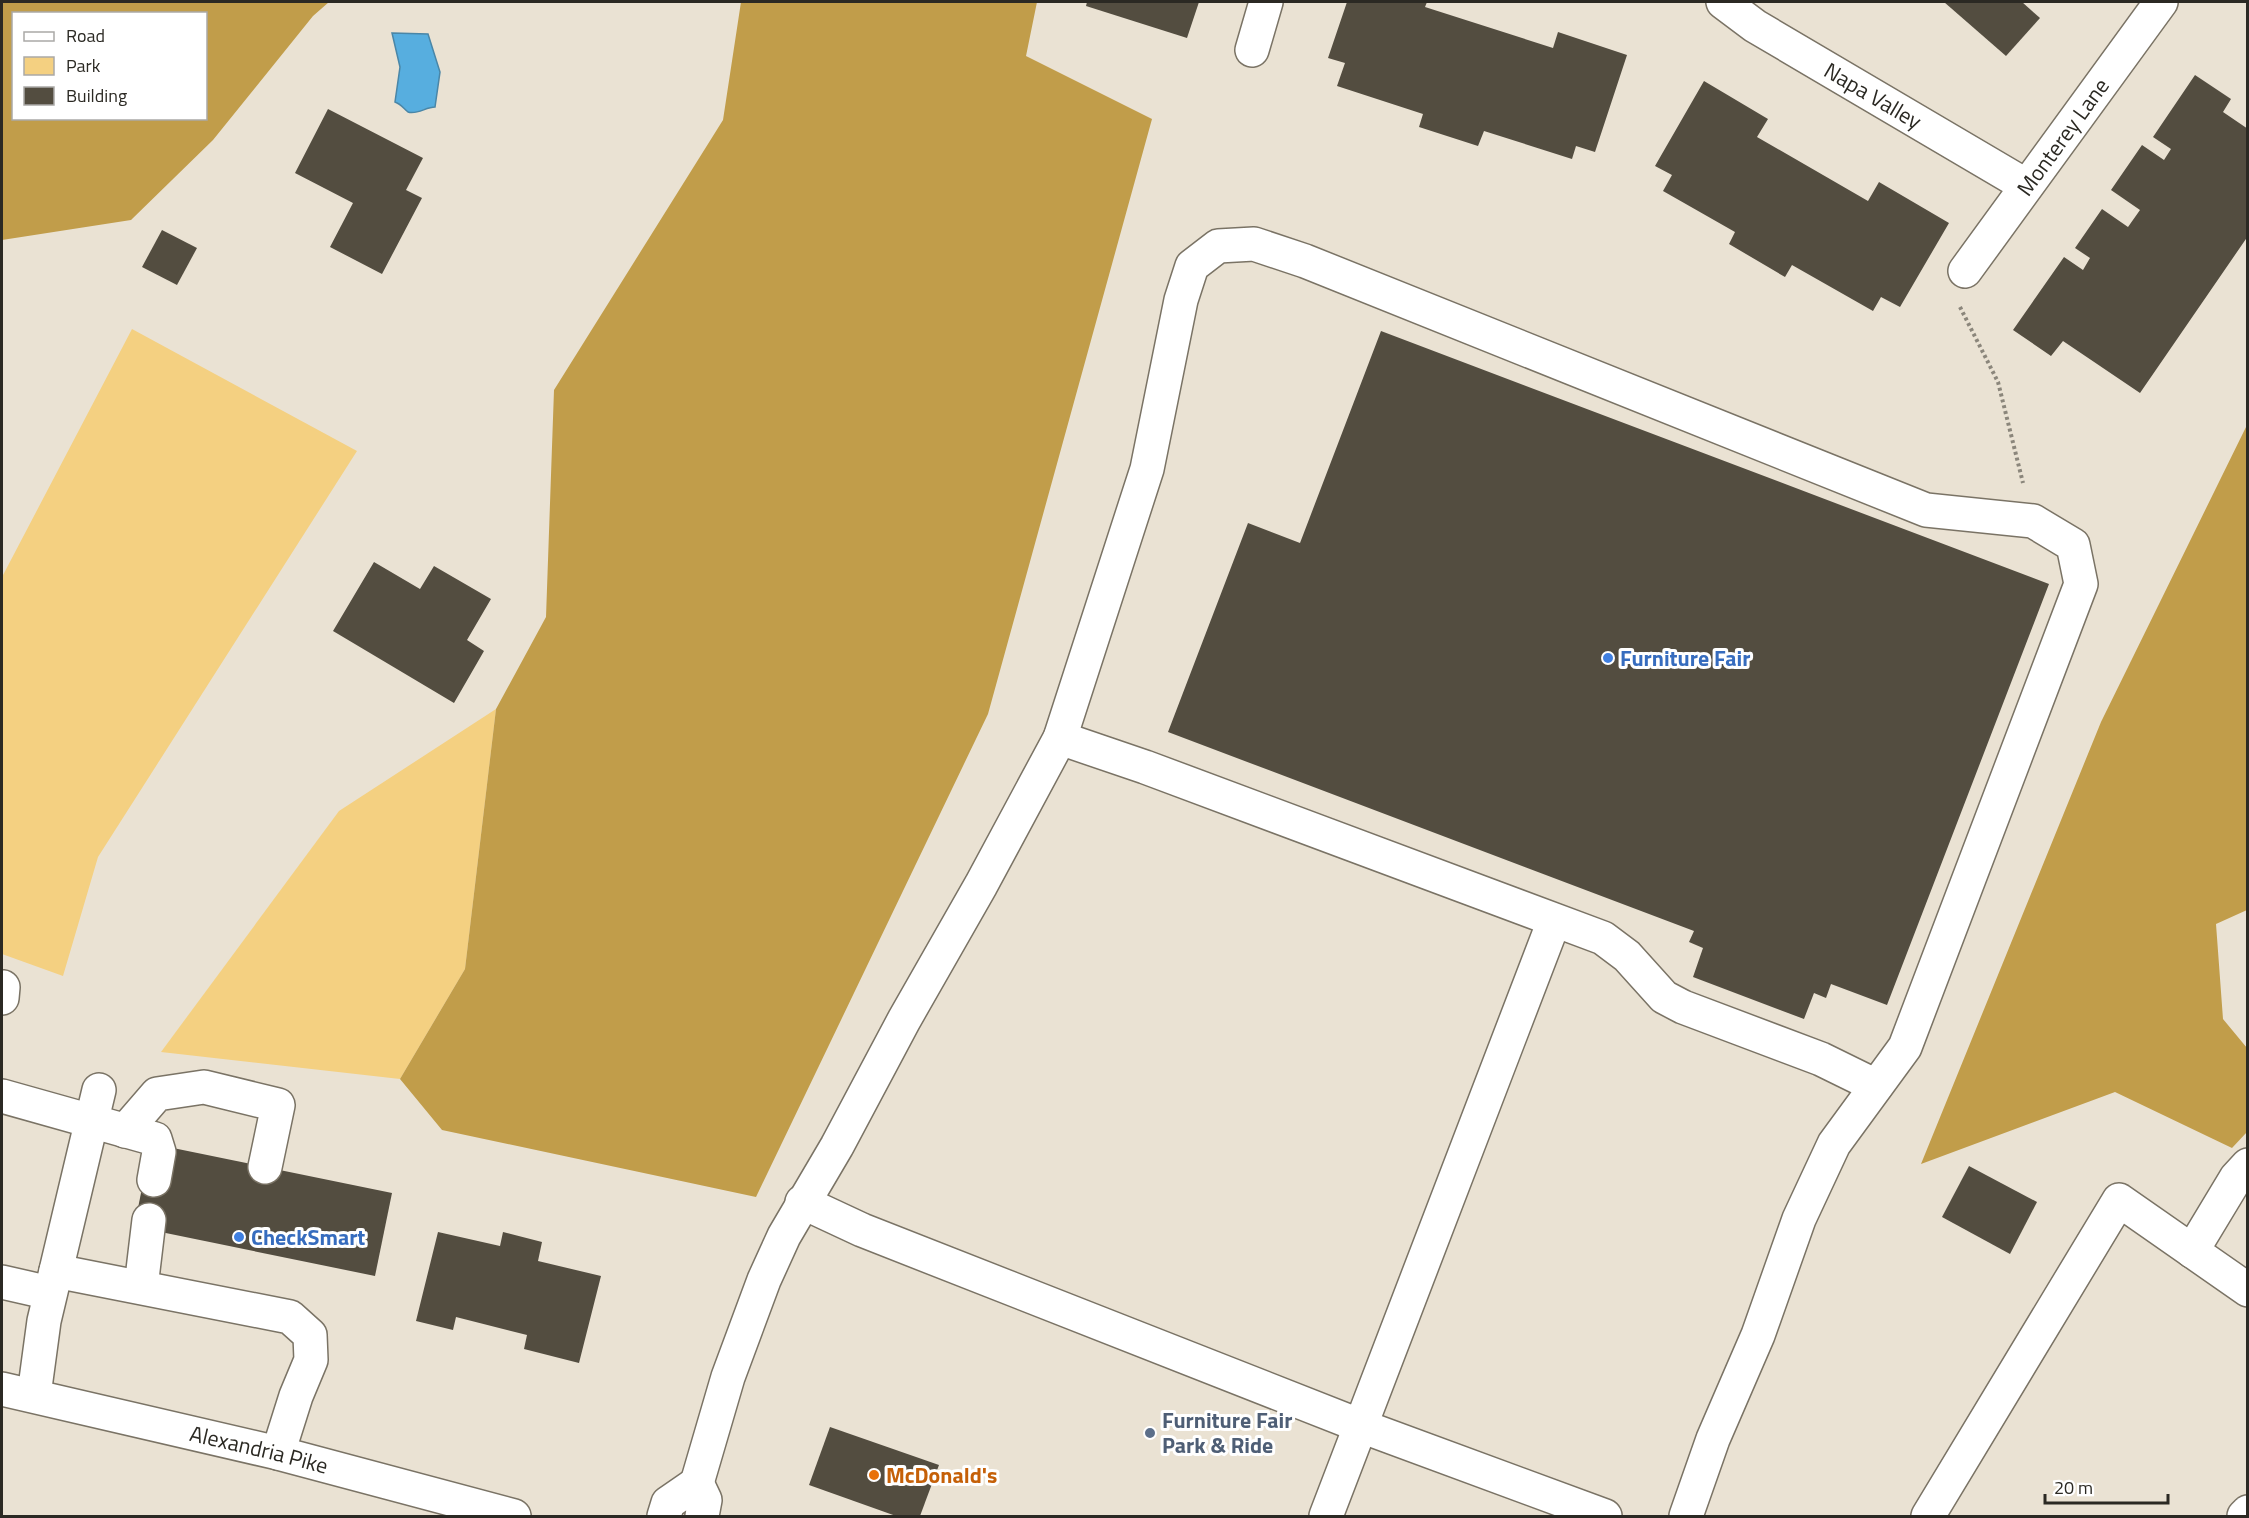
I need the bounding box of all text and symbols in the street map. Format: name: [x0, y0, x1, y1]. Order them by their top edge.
legend: [12, 12, 207, 120]
text: Road: [66, 22, 105, 49]
text: Park: [66, 52, 101, 79]
street label: Napa Valley: [1818, 53, 1929, 138]
street label: Monterey Lane: [2008, 71, 2117, 203]
text: Building: [66, 82, 127, 109]
place label: Furniture Fair: [1620, 641, 1750, 675]
marker: Furniture Fair: [1601, 651, 1615, 665]
place label: CheckSmart: [251, 1220, 365, 1254]
marker: CheckSmart: [232, 1230, 246, 1244]
place label: Furniture Fair Park & Ride: [1162, 1403, 1292, 1462]
street label: Alexandria Pike: [187, 1416, 332, 1483]
marker: Furniture Fair Park & Ride: [1143, 1426, 1157, 1440]
place label: McDonald's: [886, 1458, 997, 1492]
scale bar: [2045, 1467, 2168, 1505]
marker: McDonald's: [867, 1468, 881, 1482]
text: 20 m: [2054, 1474, 2093, 1501]

